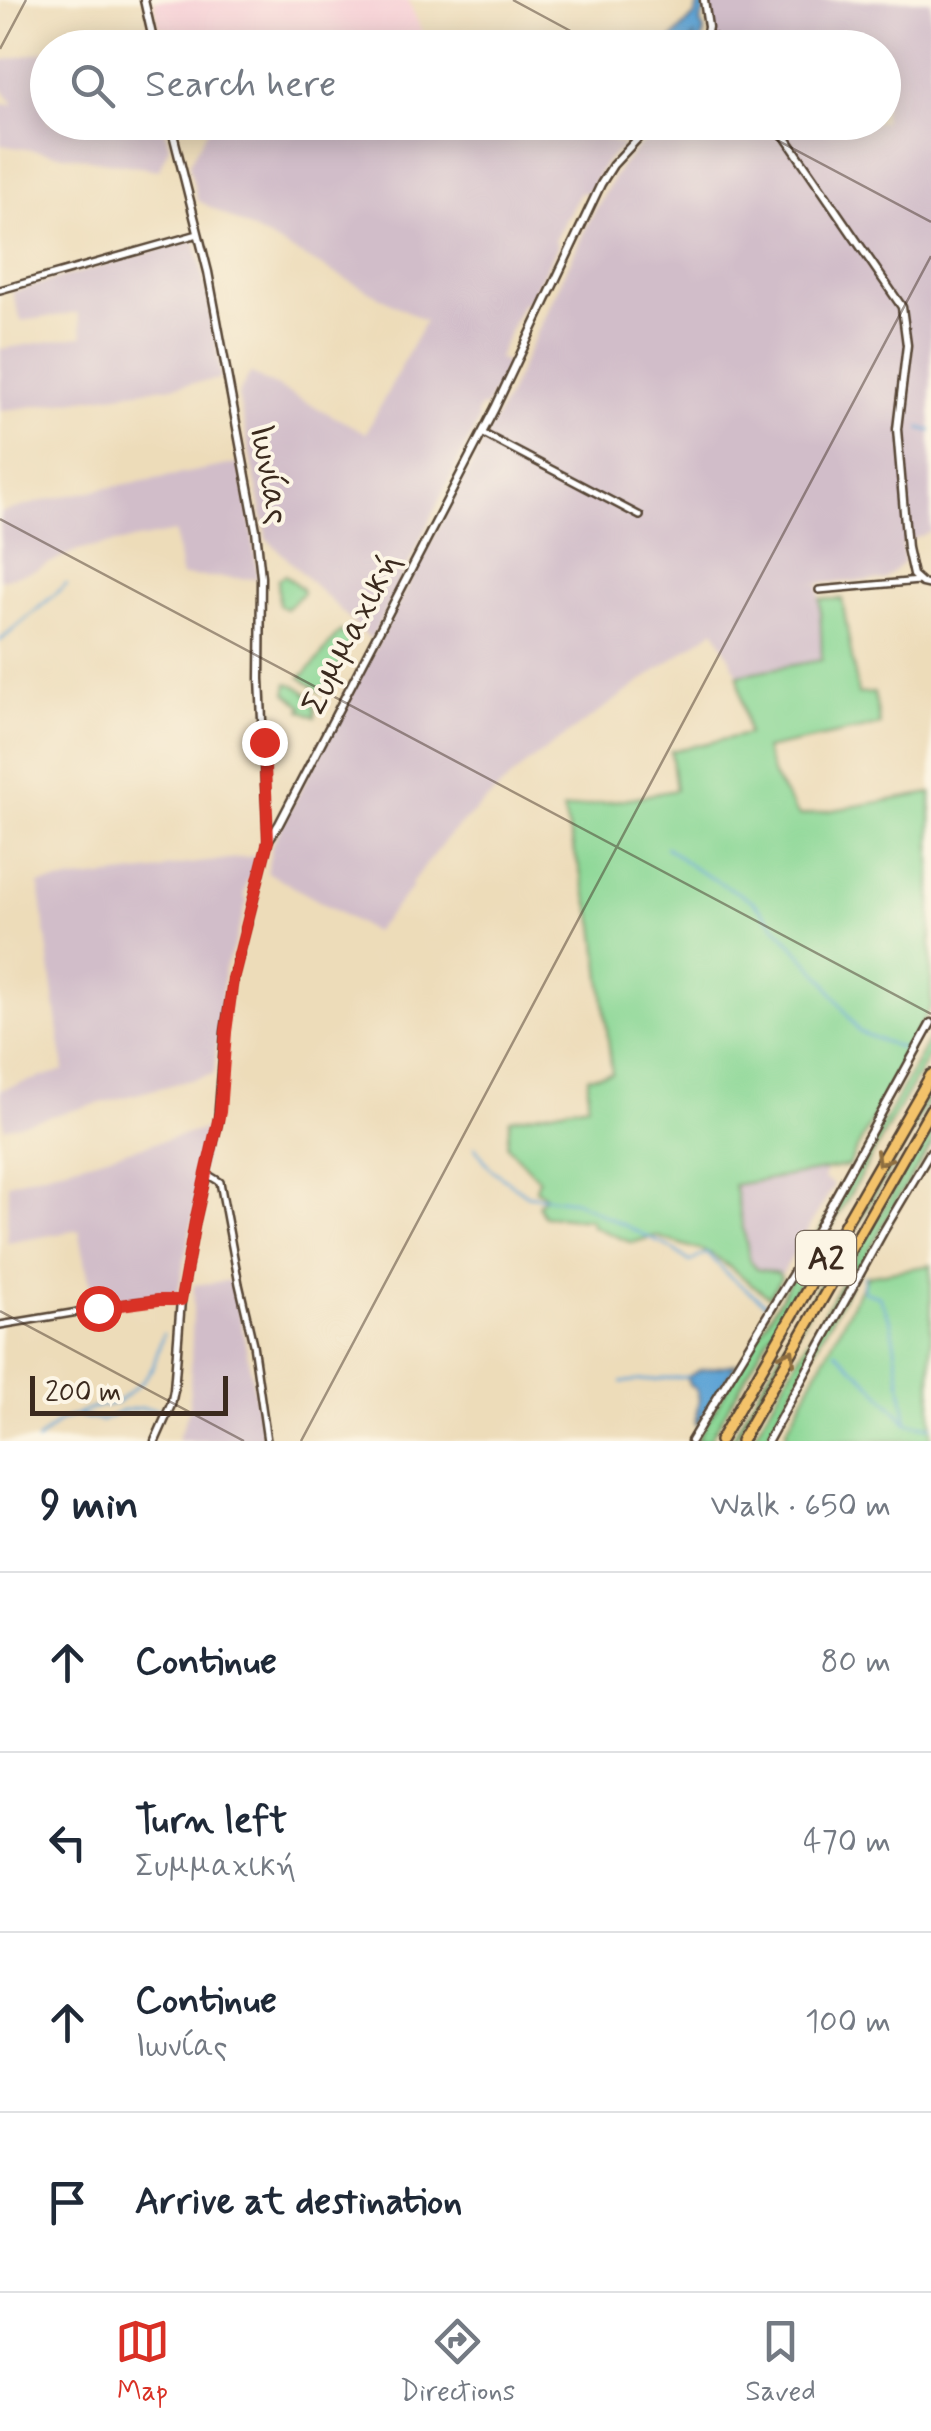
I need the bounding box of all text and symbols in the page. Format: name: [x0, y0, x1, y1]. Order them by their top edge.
search box: [30, 30, 901, 140]
icon: search: [65, 58, 120, 113]
text: Search here: [145, 61, 336, 110]
street label: Ιωνίας: [238, 420, 300, 528]
street label: Συμμαχική: [291, 545, 412, 723]
route end: [242, 720, 288, 766]
one-way arrow: [875, 1148, 895, 1166]
road number: Α2: [796, 1231, 856, 1285]
route start: [76, 1286, 122, 1332]
one-way arrow: [777, 1349, 796, 1367]
scale bar: [30, 1371, 228, 1416]
text: 200 m: [45, 1375, 121, 1412]
text: 9 min: [40, 1479, 139, 1534]
text: Walk · 650 m: [710, 1485, 891, 1527]
icon: ahead: [40, 1635, 95, 1690]
text: Continue: [135, 1638, 277, 1687]
text: 80 m: [821, 1641, 891, 1683]
text: Turn left: [135, 1797, 287, 1846]
icon: left: [40, 1815, 95, 1870]
text: 470 m: [803, 1821, 891, 1863]
text: Συμμαχική: [135, 1846, 296, 1888]
text: Continue: [135, 1977, 277, 2026]
icon: ahead: [40, 1995, 95, 2050]
text: 100 m: [805, 2001, 891, 2043]
text: Ιωνίας: [135, 2026, 228, 2068]
icon: arrive: [40, 2175, 95, 2230]
text: Arrive at destination: [135, 2178, 462, 2227]
tab: Map: [115, 2314, 170, 2411]
tab: Directions: [400, 2314, 515, 2411]
tab: Saved: [745, 2314, 816, 2411]

